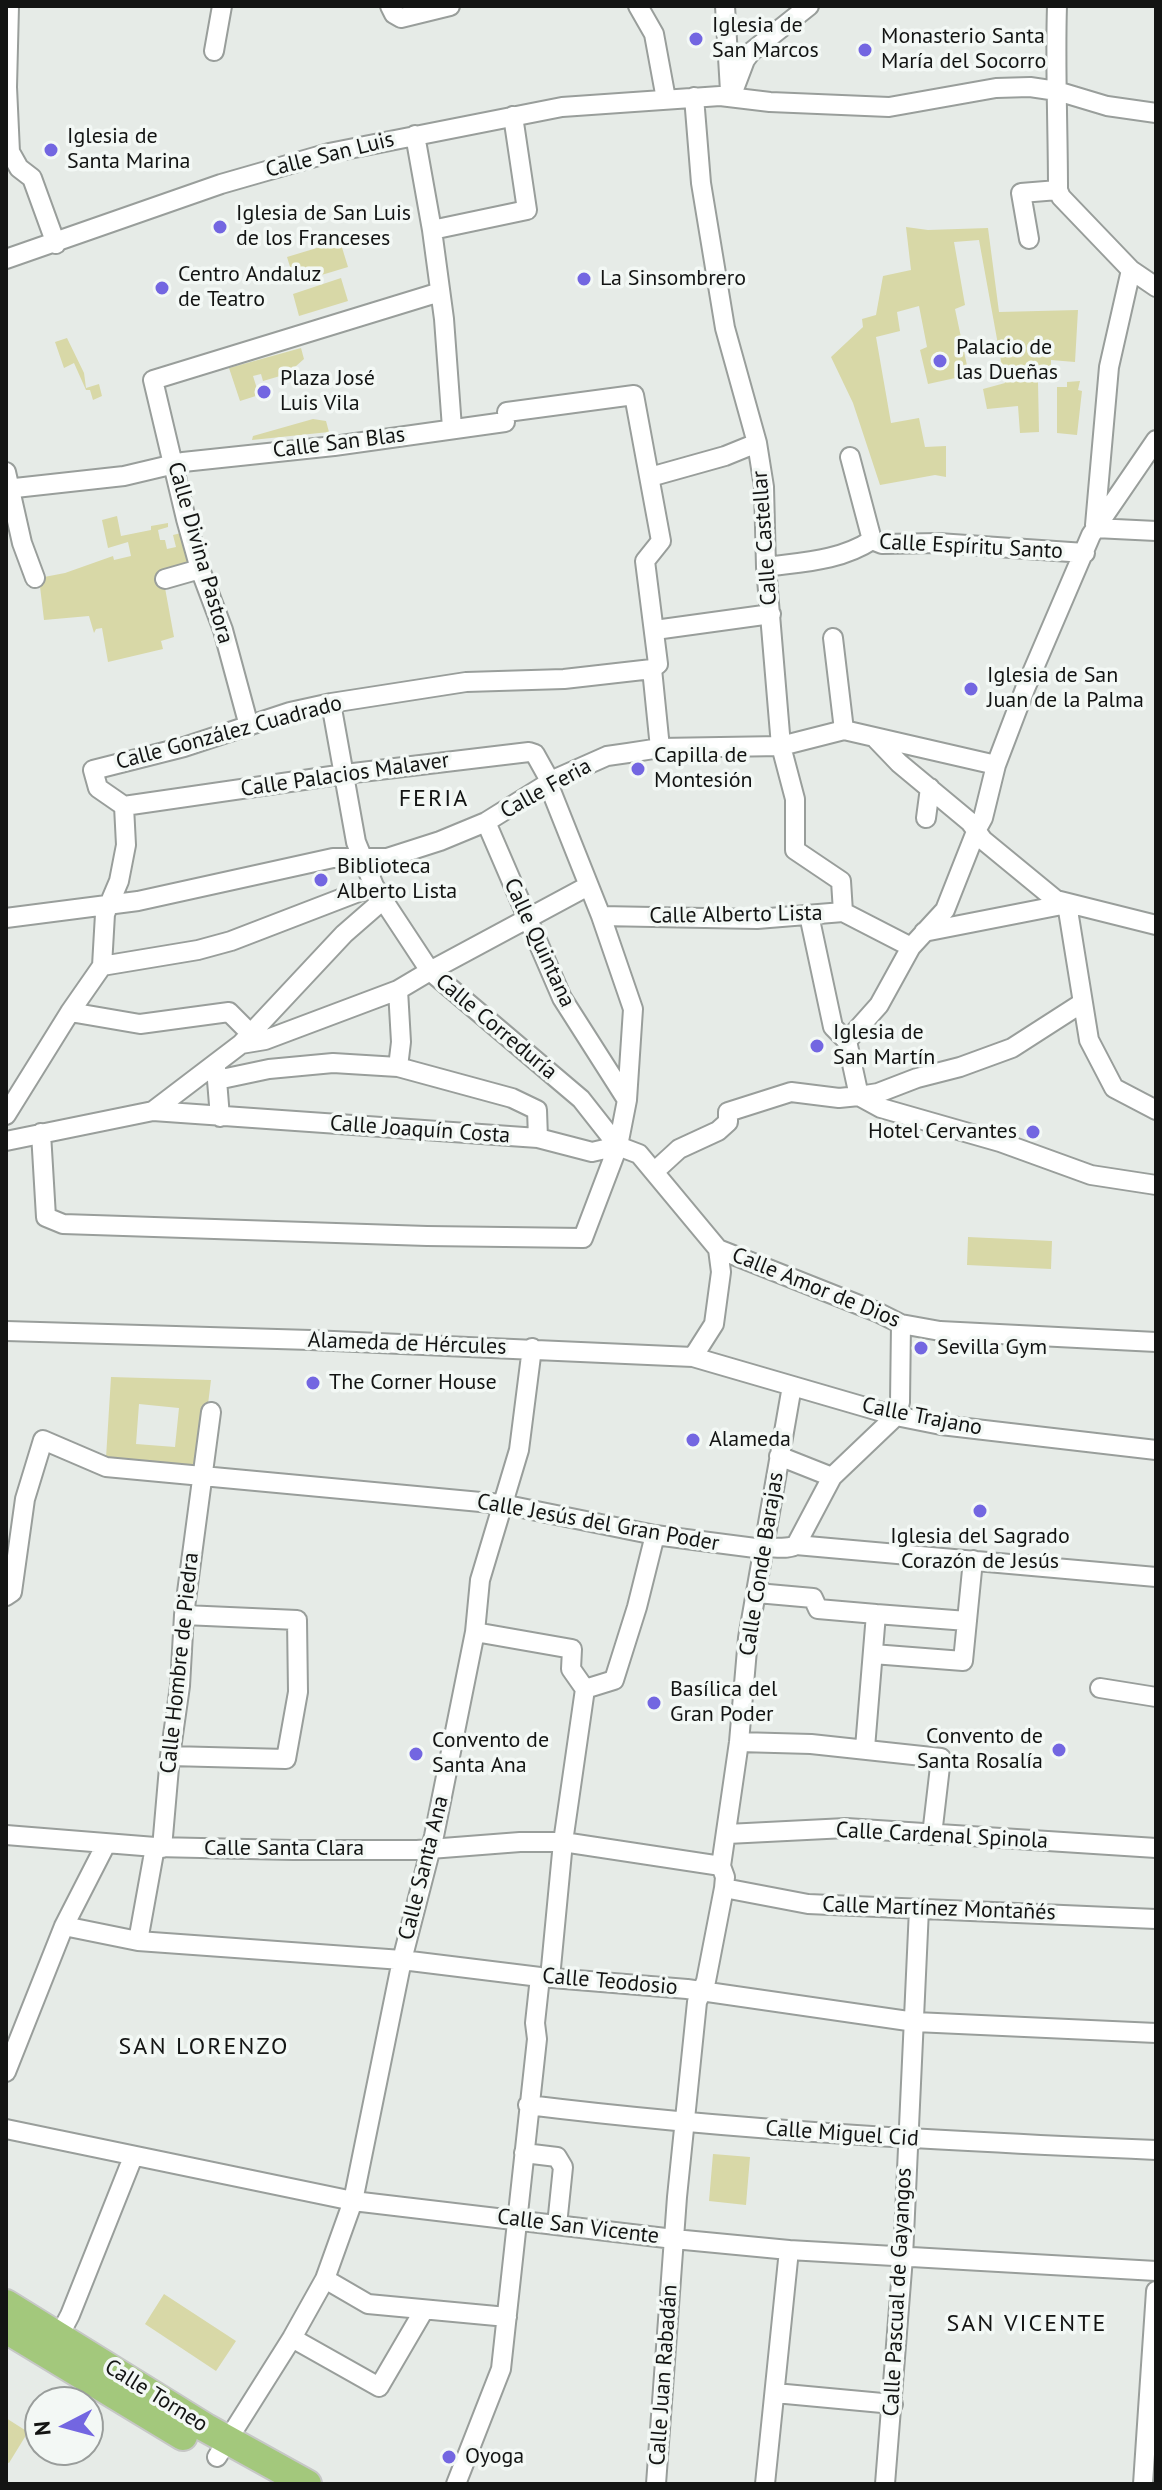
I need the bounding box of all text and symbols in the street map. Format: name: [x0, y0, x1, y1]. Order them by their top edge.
place label: Iglesia de San Marcos: [712, 13, 819, 64]
place label: Monasterio Santa María del Socorro: [881, 24, 1046, 76]
marker: Iglesia de San Marcos: [687, 30, 705, 48]
marker: Monasterio Santa María del Socorro: [856, 41, 874, 59]
place label: Iglesia de Santa Marina: [67, 124, 191, 176]
street label: Calle San Luis: [263, 126, 397, 184]
marker: Iglesia de Santa Marina: [42, 141, 60, 159]
place label: Iglesia de San Luis de los Franceses: [236, 201, 411, 252]
marker: Iglesia de San Luis de los Franceses: [211, 218, 229, 236]
place label: Centro Andaluz de Teatro: [178, 262, 321, 314]
place label: La Sinsombrero: [600, 266, 746, 292]
marker: La Sinsombrero: [575, 270, 593, 288]
marker: Centro Andaluz de Teatro: [153, 279, 171, 297]
place label: Palacio de las Dueñas: [956, 335, 1058, 386]
marker: Palacio de las Dueñas: [931, 352, 949, 370]
place label: Plaza José Luis Vila: [280, 366, 375, 418]
marker: Plaza José Luis Vila: [255, 383, 273, 401]
street label: Calle San Blas: [271, 422, 407, 464]
street label: Calle Divina Pastora: [161, 459, 239, 647]
street label: Calle Castellar: [747, 470, 783, 606]
street label: Calle Espíritu Santo: [878, 529, 1064, 565]
place label: Iglesia de San Juan de la Palma: [987, 663, 1144, 714]
marker: Iglesia de San Juan de la Palma: [962, 680, 980, 698]
street label: Calle González Cuadrado: [113, 690, 345, 776]
place label: Capilla de Montesión: [654, 743, 753, 794]
street label: Calle Palacios Malaver: [239, 747, 451, 803]
street label: Calle Feria: [496, 753, 596, 825]
marker: Capilla de Montesión: [629, 760, 647, 778]
district label: FERIA: [399, 785, 469, 813]
place label: Biblioteca Alberto Lista: [337, 854, 457, 906]
marker: Biblioteca Alberto Lista: [312, 871, 330, 889]
street label: Calle Quintana: [498, 874, 580, 1012]
street label: Calle Alberto Lista: [649, 900, 823, 930]
street label: Calle Correduría: [430, 968, 562, 1086]
place label: Iglesia de San Martín: [833, 1020, 935, 1072]
marker: Iglesia de San Martín: [808, 1037, 826, 1055]
street label: Calle Joaquín Costa: [329, 1111, 511, 1149]
place label: Hotel Cervantes: [868, 1119, 1017, 1145]
marker: Hotel Cervantes: [1024, 1123, 1042, 1141]
street label: Calle Amor de Dios: [728, 1242, 904, 1334]
street label: Alameda de Hércules: [307, 1327, 507, 1361]
place label: Sevilla Gym: [937, 1335, 1047, 1361]
marker: Sevilla Gym: [912, 1339, 930, 1357]
place label: The Corner House: [329, 1370, 497, 1396]
marker: The Corner House: [304, 1374, 322, 1392]
street label: Calle Trajano: [860, 1392, 984, 1442]
place label: Alameda: [709, 1427, 791, 1453]
marker: Alameda: [684, 1431, 702, 1449]
street label: Calle Conde Barajas: [734, 1470, 790, 1658]
street label: Calle Jesús del Gran Poder: [475, 1489, 721, 1557]
marker: Iglesia del Sagrado Corazón de Jesús: [971, 1502, 989, 1520]
place label: Iglesia del Sagrado Corazón de Jesús: [890, 1524, 1070, 1576]
street label: Calle Hombre de Piedra: [155, 1551, 205, 1775]
place label: Basílica del Gran Poder: [670, 1677, 777, 1728]
marker: Basílica del Gran Poder: [645, 1694, 663, 1712]
place label: Convento de Santa Rosalía: [917, 1724, 1043, 1776]
place label: Convento de Santa Ana: [432, 1728, 549, 1780]
marker: Convento de Santa Rosalía: [1050, 1741, 1068, 1759]
marker: Convento de Santa Ana: [407, 1745, 425, 1763]
street label: Calle Santa Ana: [393, 1793, 455, 1943]
street label: Calle Cardenal Spinola: [835, 1817, 1049, 1855]
street label: Calle Santa Clara: [204, 1836, 364, 1862]
street label: Calle Martínez Montañés: [822, 1892, 1056, 1926]
street label: Calle Teodosio: [541, 1963, 679, 2001]
district label: SAN LORENZO: [119, 2033, 289, 2061]
street label: Calle Miguel Cid: [764, 2115, 920, 2153]
street label: Calle Pascual de Gayangos: [878, 2167, 918, 2417]
street label: Calle San Vicente: [496, 2204, 660, 2250]
street label: Calle Juan Rabadán: [645, 2284, 683, 2466]
district label: SAN VICENTE: [947, 2310, 1107, 2338]
street label: Calle Torneo: [100, 2354, 212, 2438]
north arrow: [24, 2386, 104, 2466]
text: N: [27, 2420, 57, 2437]
place label: Oyoga: [465, 2444, 524, 2470]
marker: Oyoga: [440, 2448, 458, 2466]

